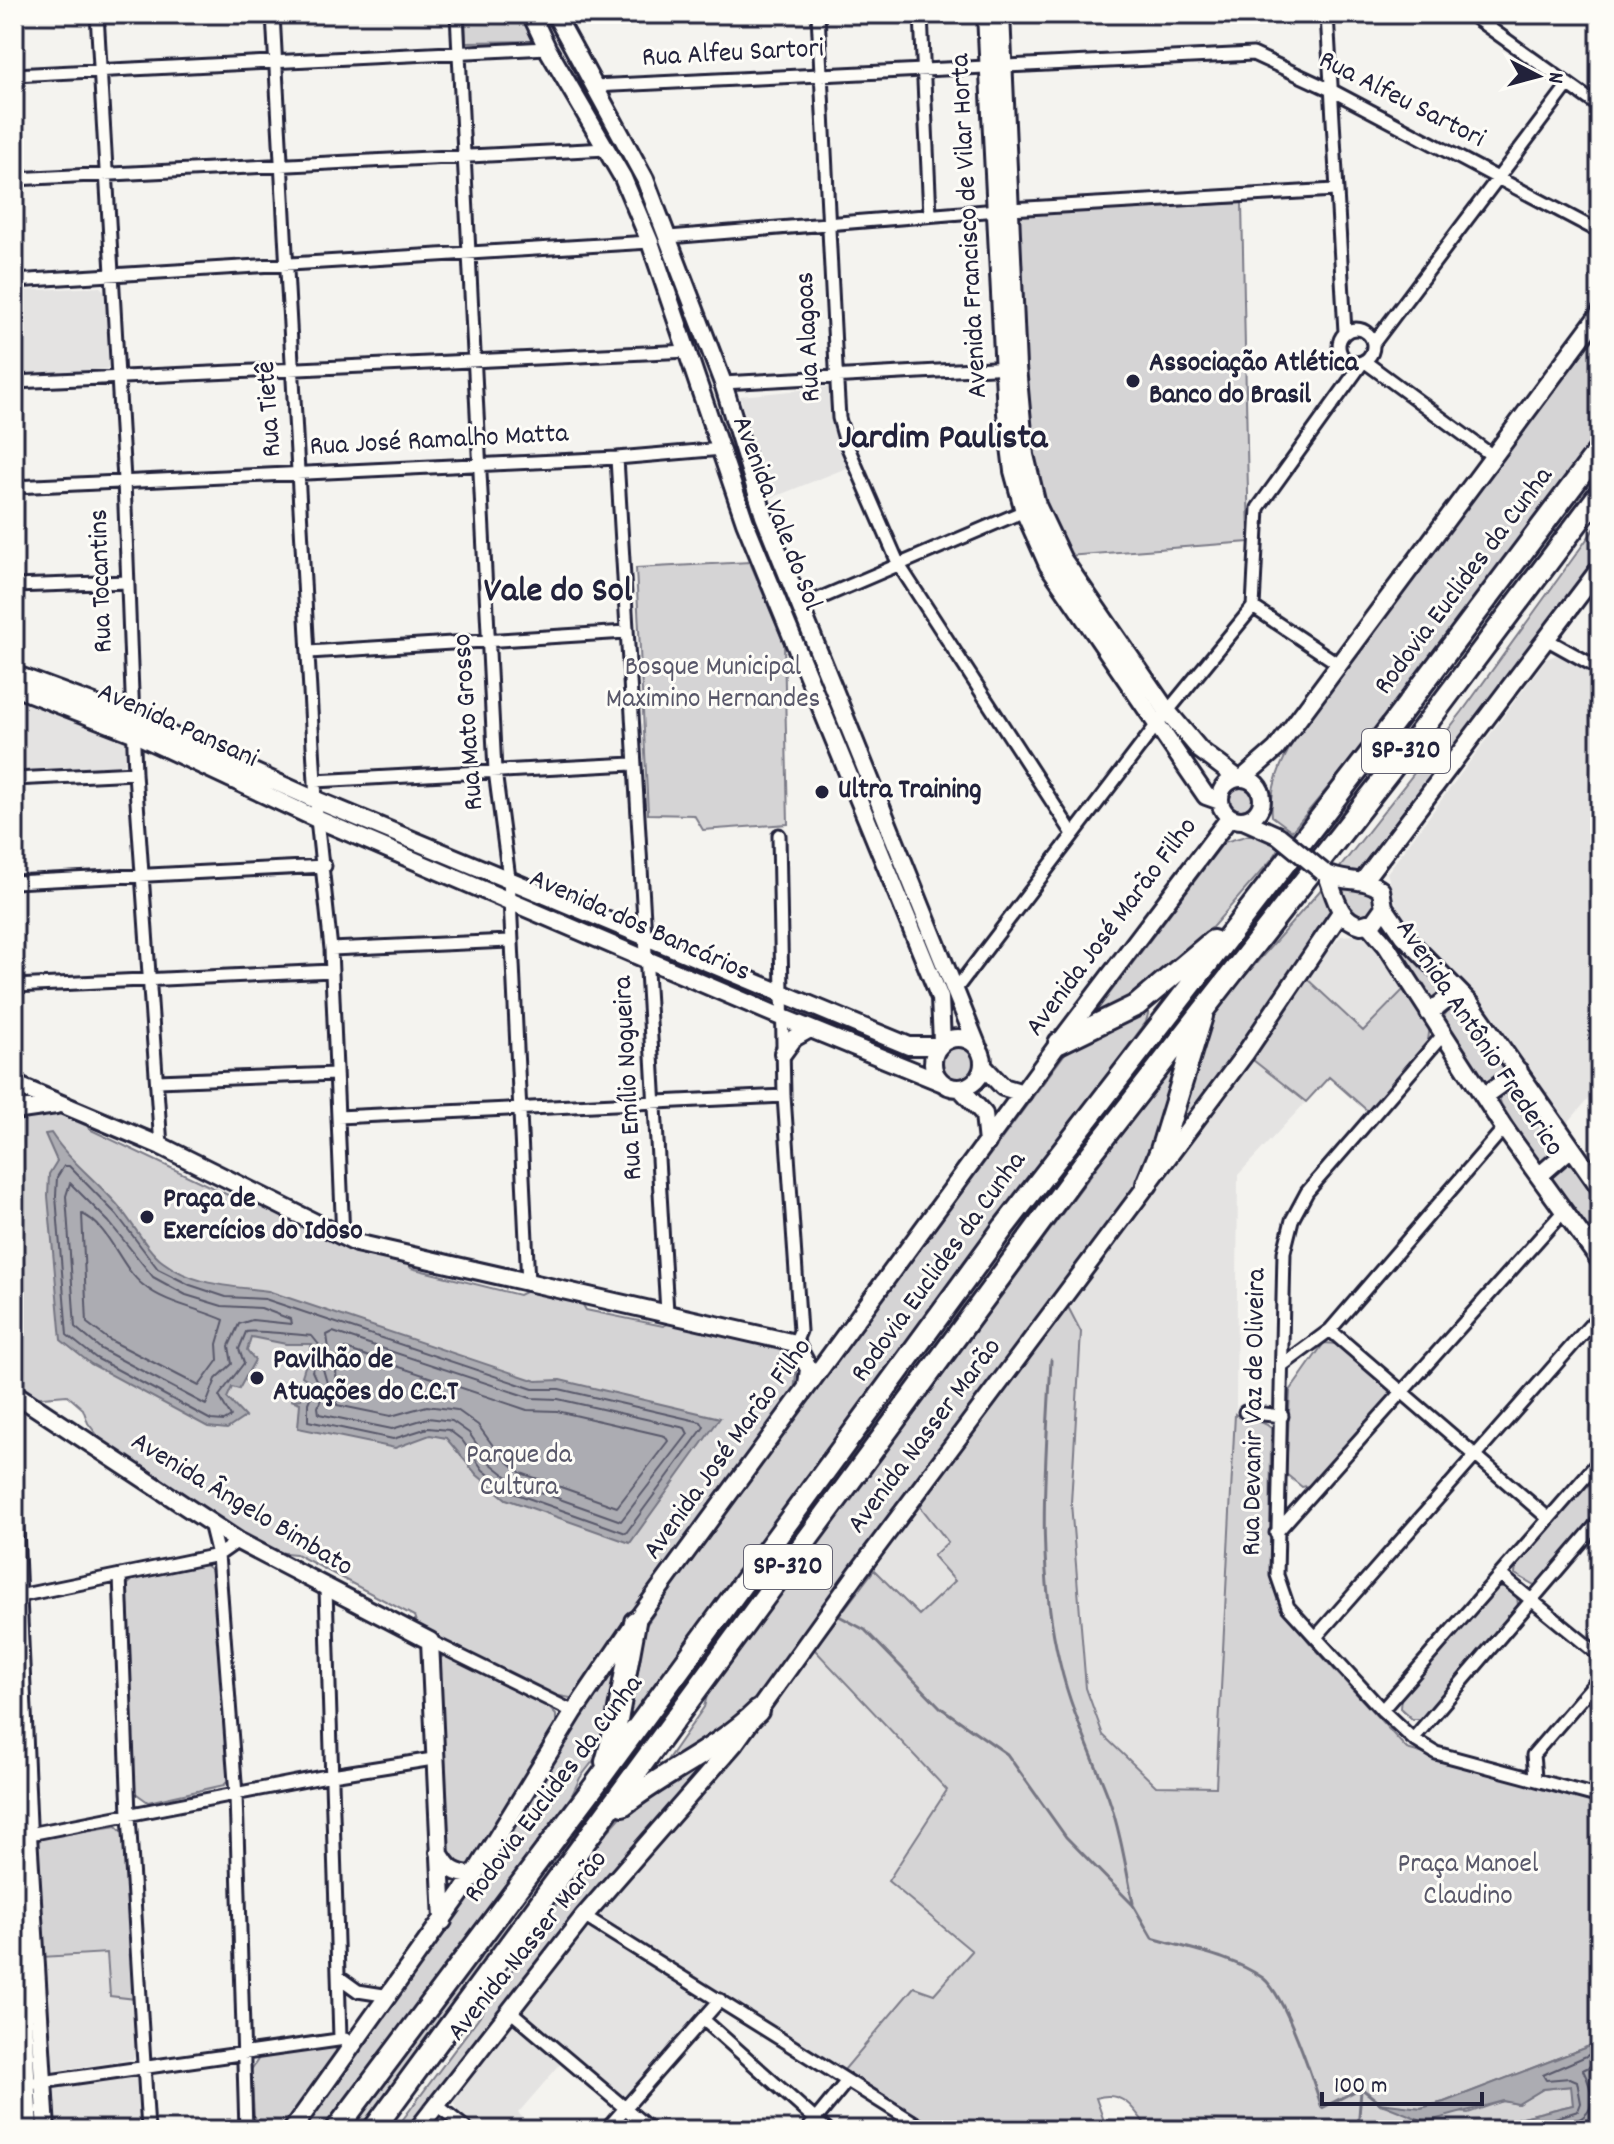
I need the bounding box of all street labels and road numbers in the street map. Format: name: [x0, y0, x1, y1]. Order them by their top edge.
street label: Rua Alfeu Sartori: [641, 30, 825, 80]
street label: Rua Alfeu Sartori: [1311, 42, 1491, 160]
street label: Avenida Francisco de Vilar Horta: [942, 52, 1000, 399]
street label: Rua Alagoas: [787, 271, 833, 403]
street label: Rua Tietê: [248, 360, 294, 458]
street label: Avenida Vale do Sol: [720, 411, 831, 617]
street label: Rua José Ramalho Matta: [309, 415, 570, 469]
street label: Rodovia Euclides da Cunha: [1366, 459, 1565, 705]
street label: Rua Tocantins: [81, 508, 125, 654]
street label: Rua Mato Grosso: [444, 632, 496, 812]
street label: Avenida Pansani: [90, 674, 264, 780]
road number: SP-320: [1362, 729, 1450, 773]
street label: Avenida José Marão Filho: [1017, 810, 1209, 1046]
street label: Avenida dos Bancários: [522, 860, 756, 994]
street label: Avenida Antônio Frederico: [1384, 913, 1572, 1165]
street label: Rua Emílio Nogueira: [605, 974, 655, 1181]
street label: Rodovia Euclides da Cunha: [842, 1144, 1038, 1392]
street label: Rua Devanir Vaz de Oliveira: [1233, 1267, 1279, 1556]
street label: Avenida José Marão Filho: [635, 1331, 823, 1569]
street label: Avenida Nasser Marão: [839, 1331, 1013, 1543]
street label: Avenida Ângelo Bimbato: [122, 1424, 360, 1588]
road number: SP-320: [744, 1545, 832, 1589]
street label: Rodovia Euclides da Cunha: [456, 1667, 655, 1913]
street label: Avenida Nasser Marão: [439, 1843, 619, 2051]

